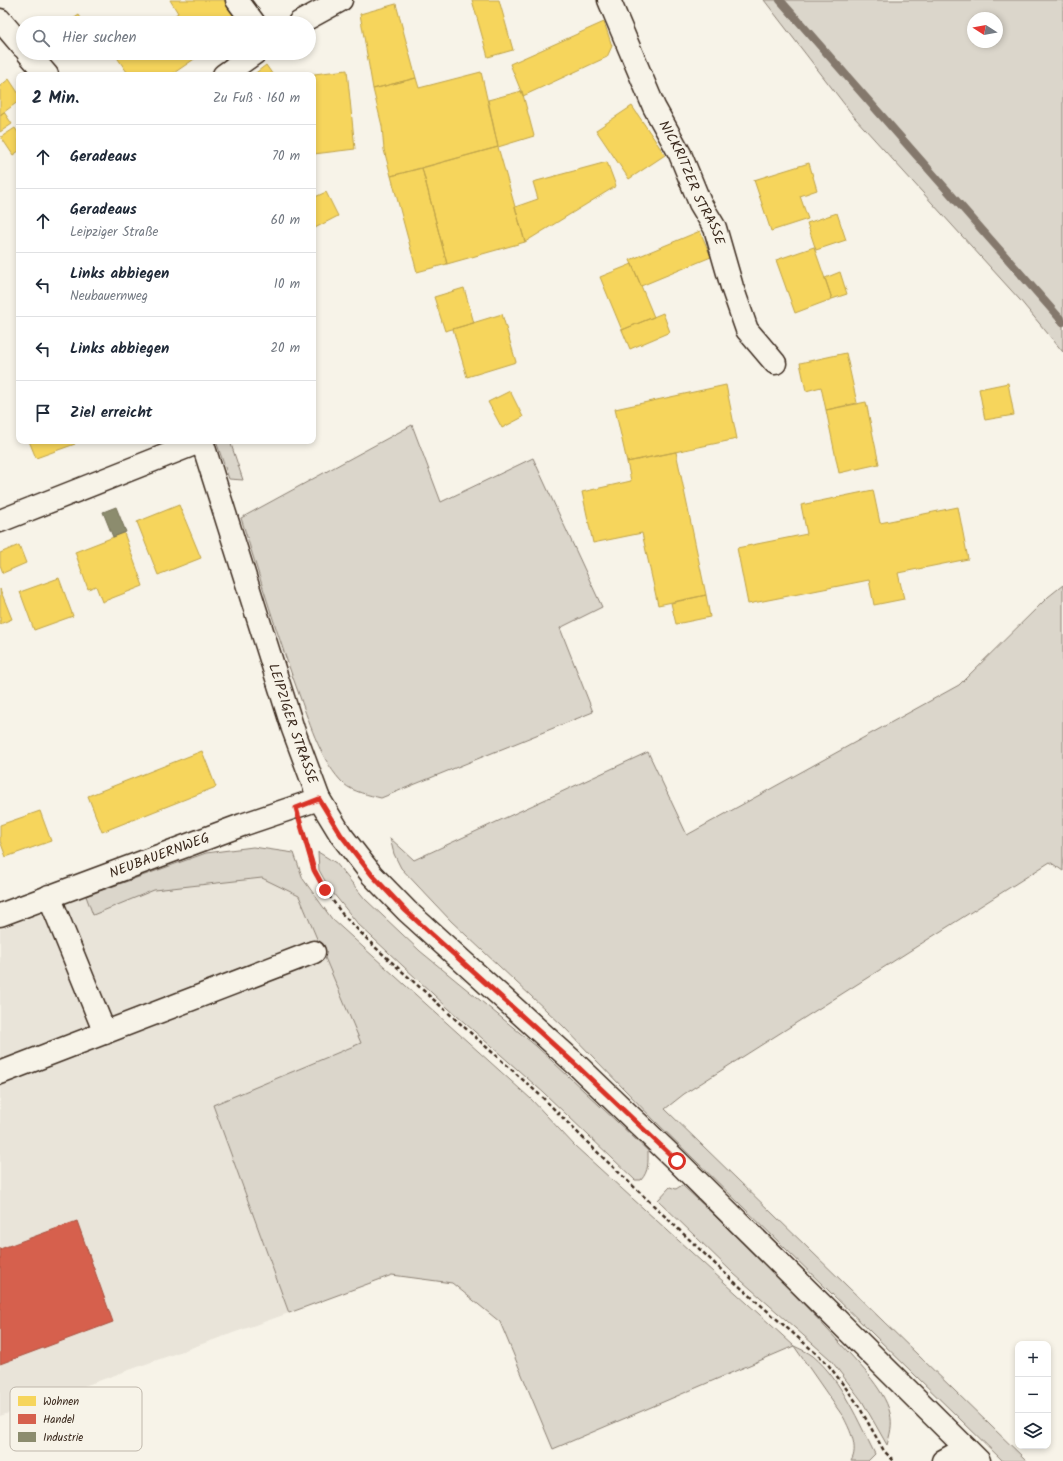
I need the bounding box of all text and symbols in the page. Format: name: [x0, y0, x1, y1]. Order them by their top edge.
north arrow: [967, 12, 1003, 48]
search box: [16, 16, 316, 60]
text: Hier suchen: [62, 26, 136, 50]
icon: search: [30, 27, 52, 49]
text: 2 Min.: [32, 85, 79, 112]
text: Zu Fuß · 160 m: [213, 88, 300, 109]
street label: NICKRITZER STRASSE: [653, 117, 731, 248]
text: Geradeaus: [70, 145, 137, 169]
icon: ahead: [32, 146, 54, 168]
text: 70 m: [272, 146, 300, 167]
text: Geradeaus: [70, 198, 137, 222]
icon: ahead: [32, 210, 54, 232]
text: 60 m: [271, 210, 300, 231]
text: Leipziger Straße: [70, 222, 158, 243]
text: Links abbiegen: [70, 262, 169, 286]
icon: left: [32, 274, 54, 296]
text: 10 m: [274, 274, 300, 295]
text: Neubauernweg: [70, 286, 148, 307]
text: Links abbiegen: [70, 337, 169, 361]
icon: left: [32, 338, 54, 360]
text: 20 m: [270, 338, 300, 359]
text: Ziel erreicht: [70, 401, 153, 425]
icon: arrive: [32, 402, 54, 424]
street label: LEIPZIGER STRASSE: [262, 661, 324, 788]
street label: NEUBAUERNWEG: [106, 827, 213, 884]
route end: [316, 881, 334, 899]
route start: [668, 1152, 686, 1170]
map controls: [1015, 1341, 1051, 1449]
button: +: [1015, 1341, 1051, 1377]
button: −: [1015, 1377, 1051, 1413]
legend: [10, 1387, 142, 1451]
text: Wohnen: [43, 1393, 79, 1411]
text: Handel: [43, 1411, 75, 1429]
button: layers: [1015, 1413, 1051, 1449]
text: Industrie: [43, 1429, 83, 1447]

